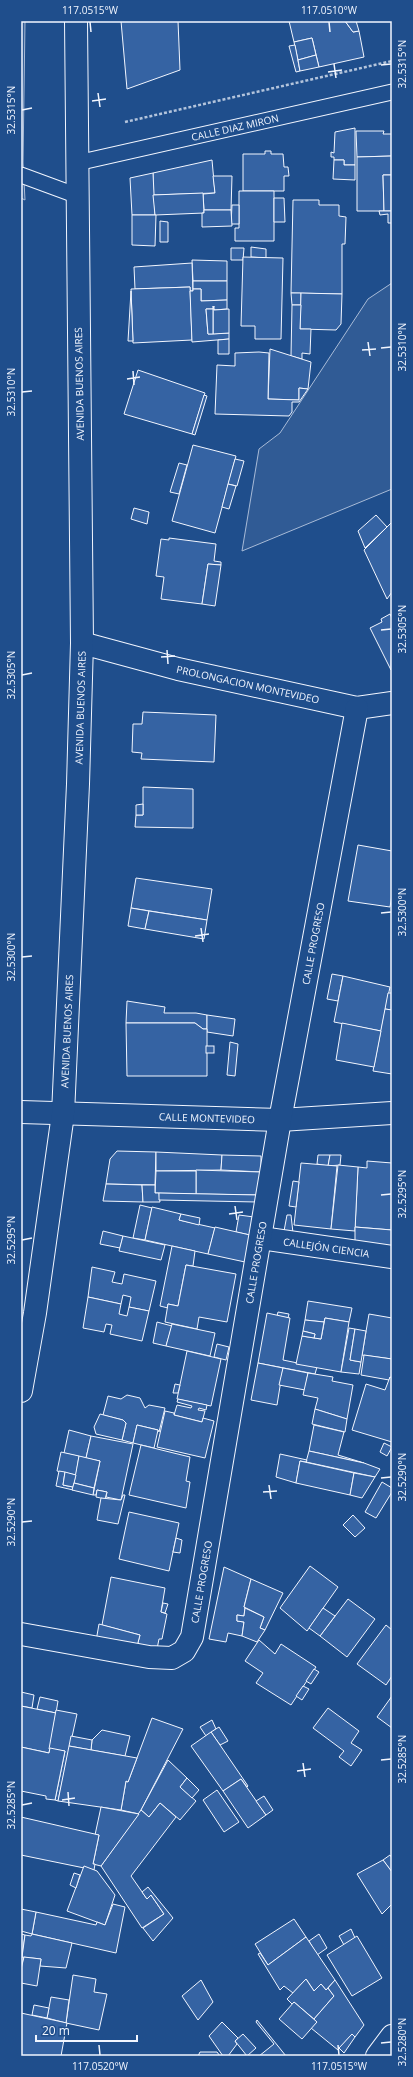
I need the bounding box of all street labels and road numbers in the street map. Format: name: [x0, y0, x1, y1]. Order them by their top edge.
street label: CALLE DIAZ MIRON: [190, 111, 280, 144]
street label: AVENIDA BUENOS AIRES: [71, 327, 87, 441]
street label: AVENIDA BUENOS AIRES: [72, 651, 89, 764]
street label: PROLONGACION MONTEVIDEO: [175, 662, 321, 707]
street label: CALLE PROGRESO: [298, 901, 328, 986]
street label: AVENIDA BUENOS AIRES: [57, 974, 76, 1088]
street label: CALLE MONTEVIDEO: [159, 1109, 255, 1126]
street label: CALLE PROGRESO: [242, 1220, 270, 1305]
street label: CALLEJÓN CIENCIA: [282, 1234, 371, 1261]
street label: CALLE PROGRESO: [187, 1539, 215, 1624]

